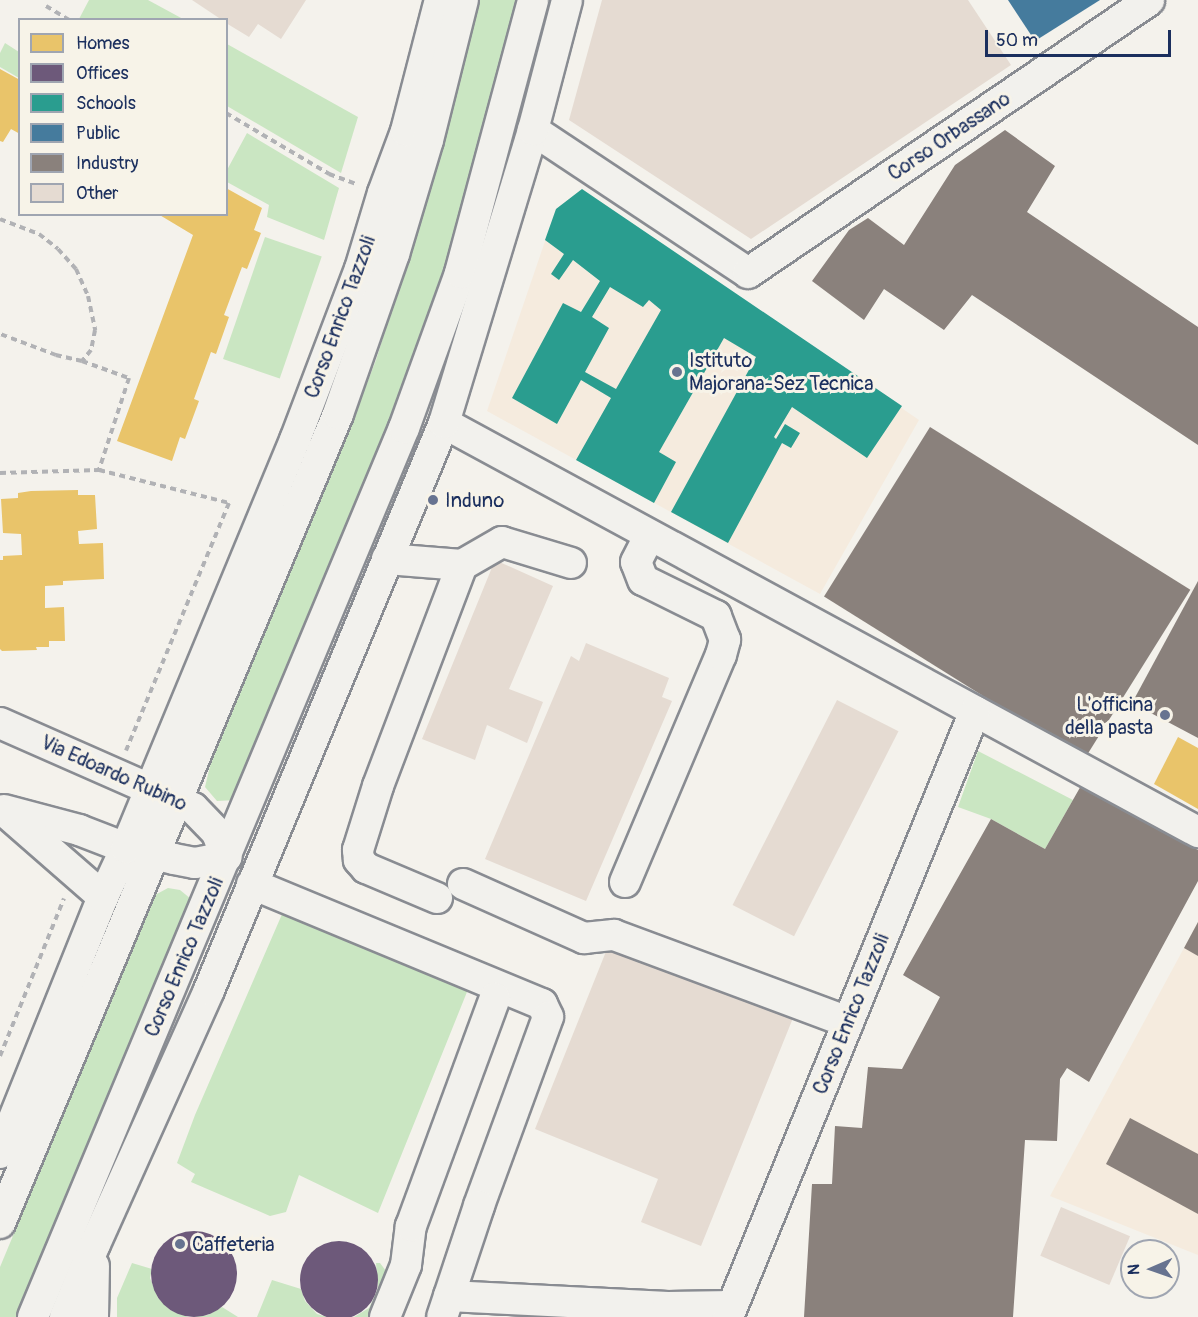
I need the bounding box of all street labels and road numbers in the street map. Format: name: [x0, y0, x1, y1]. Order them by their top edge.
street label: Corso Orbassano: [883, 86, 1015, 186]
street label: Corso Enrico Tazzoli: [299, 233, 381, 401]
street label: Via Edoardo Rubino: [37, 730, 191, 816]
street label: Corso Enrico Tazzoli: [140, 874, 228, 1040]
street label: Corso Enrico Tazzoli: [808, 930, 894, 1098]

